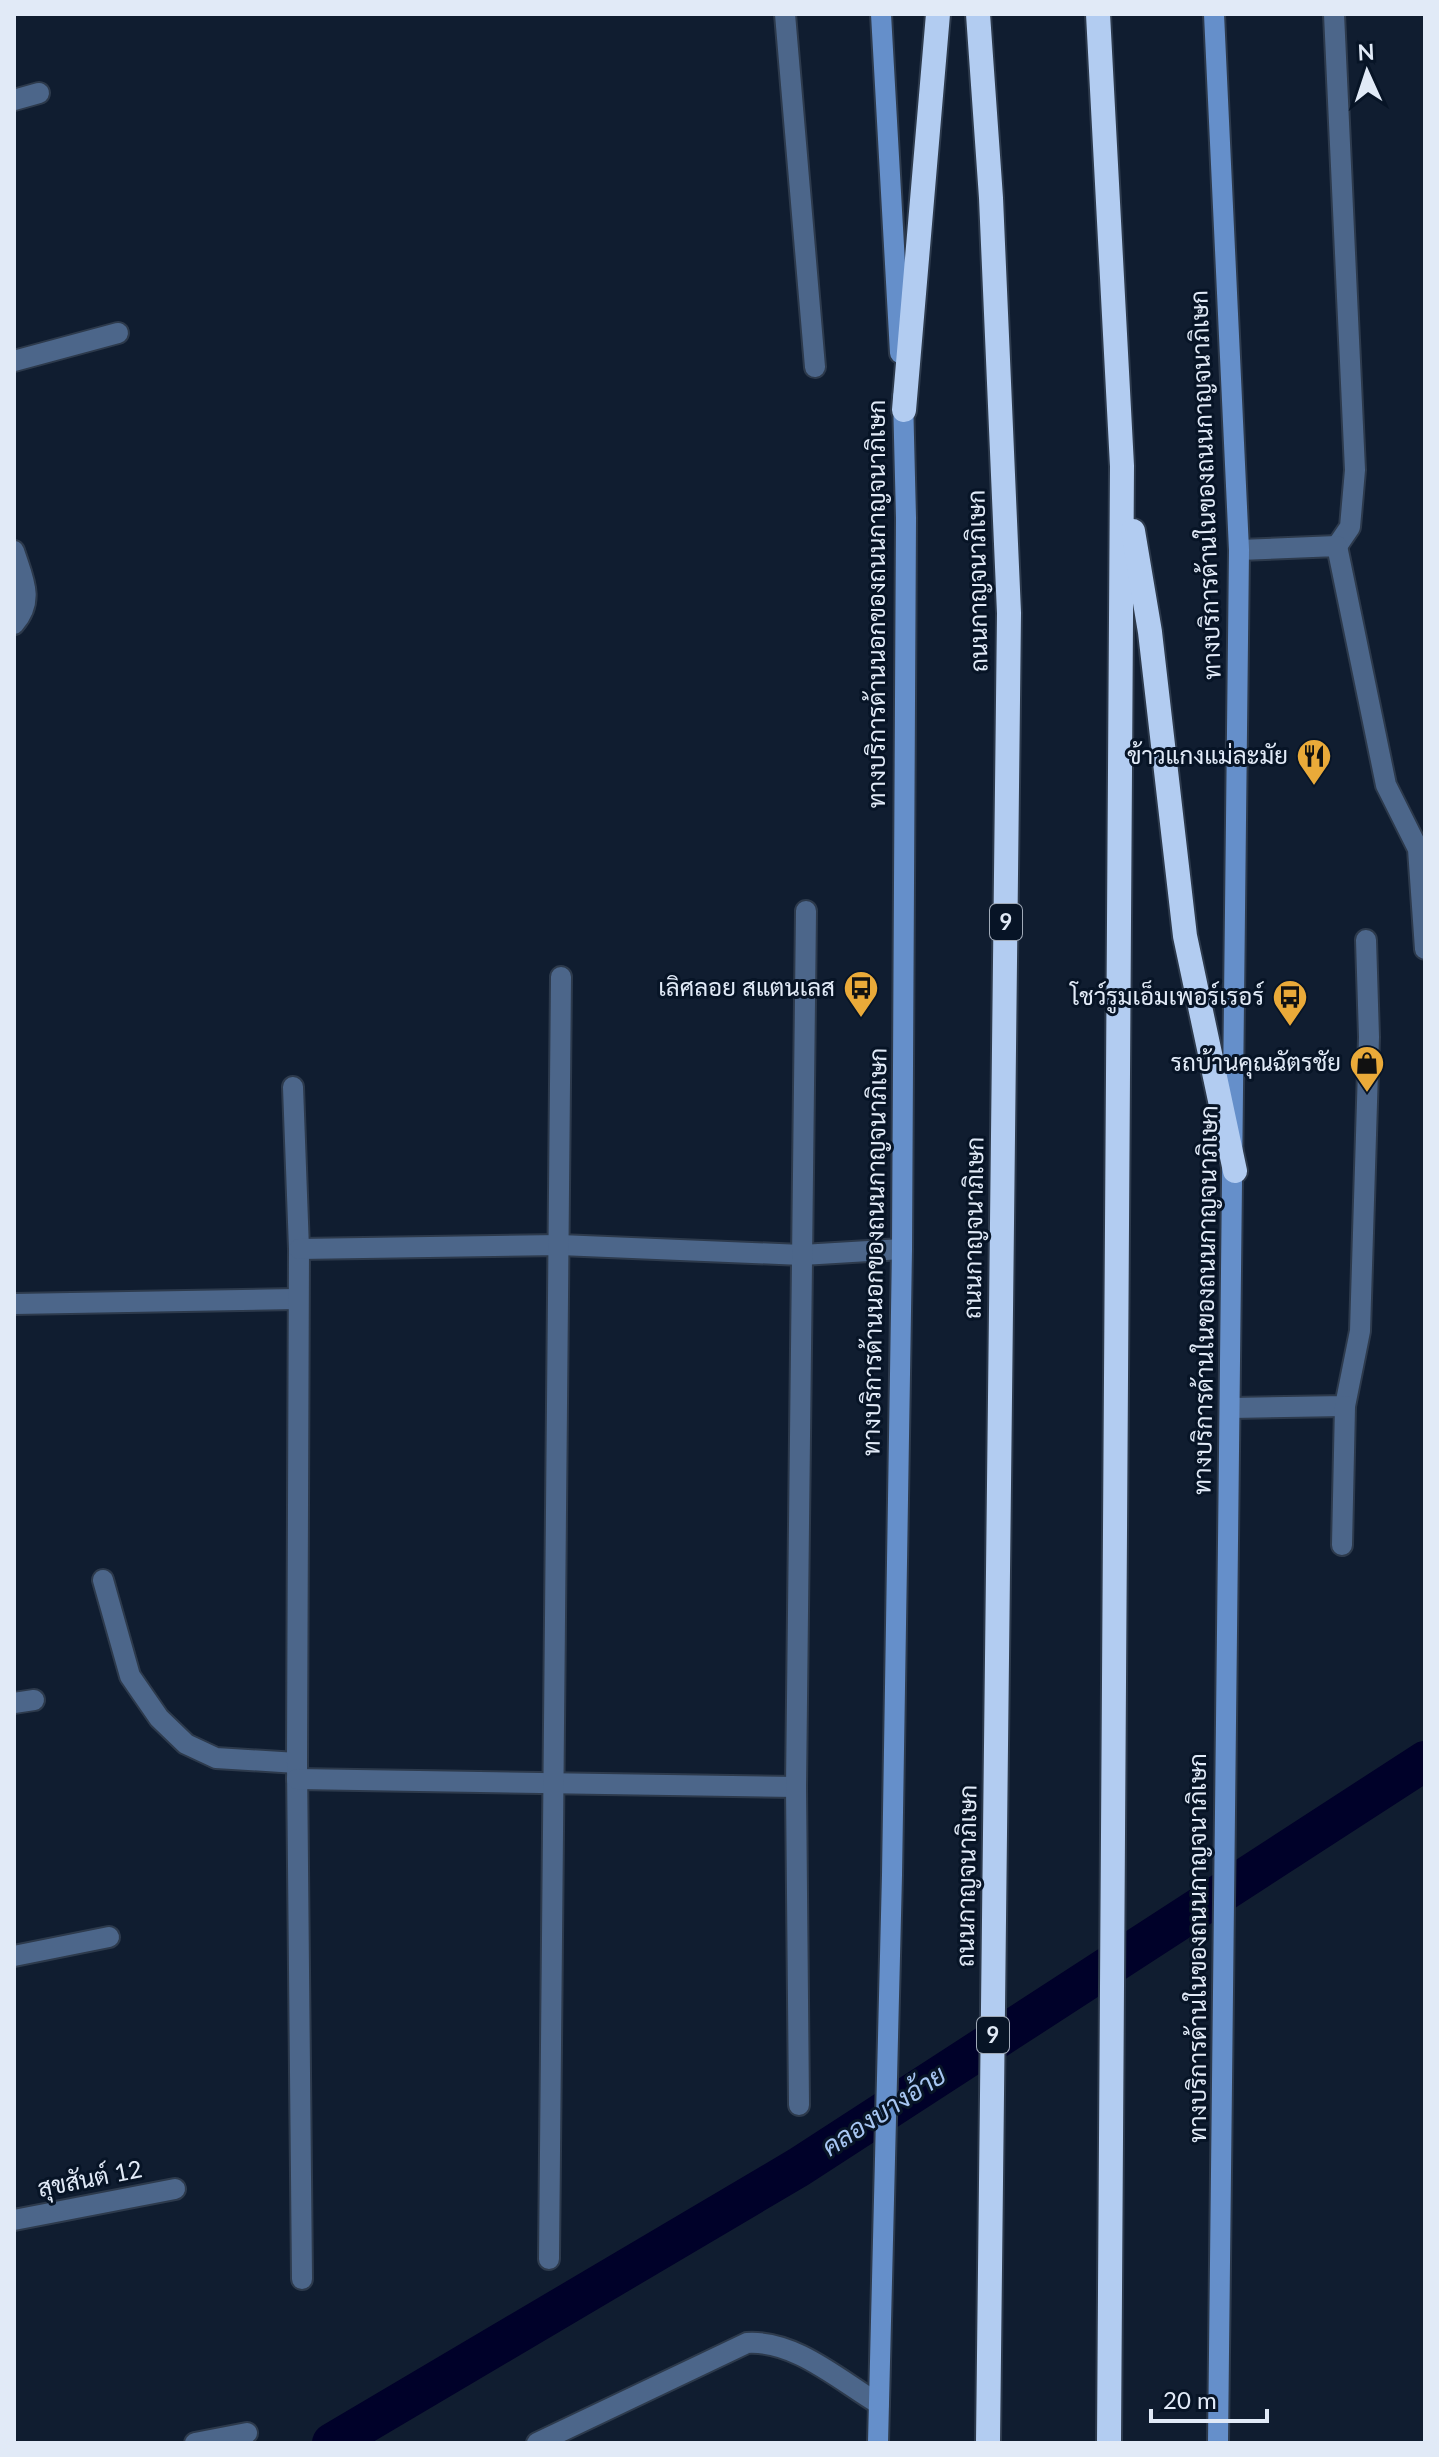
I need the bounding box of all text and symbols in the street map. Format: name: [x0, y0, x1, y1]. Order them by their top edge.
north arrow: [1327, 32, 1407, 112]
text: N: [1357, 38, 1375, 65]
street label: ทางบริการด้านในของถนนกาญจนาภิเษก: [1183, 290, 1227, 680]
street label: ทางบริการด้านนอกของถนนกาญจนาภิเษก: [861, 400, 891, 808]
street label: ถนนกาญจนาภิเษก: [960, 490, 994, 673]
restaurant icon: ข้าวแกงแม่ละมัย: [1295, 737, 1333, 787]
place label: ข้าวแกงแม่ละมัย: [1127, 740, 1288, 769]
road number: 9: [990, 904, 1022, 940]
bus stop icon: เลิศลอย สแตนเลส: [842, 969, 880, 1019]
place label: เลิศลอย สแตนเลส: [658, 972, 835, 1001]
bus stop icon: โชว์รูมเอ็มเพอร์เรอร์: [1271, 978, 1309, 1028]
place label: โชว์รูมเอ็มเพอร์เรอร์: [1068, 980, 1264, 1014]
shop icon: รถบ้านคุณฉัตรชัย: [1348, 1044, 1386, 1094]
street label: ทางบริการด้านนอกของถนนกาญจนาภิเษก: [855, 1047, 893, 1456]
place label: รถบ้านคุณฉัตรชัย: [1170, 1047, 1341, 1079]
street label: ทางบริการด้านในของถนนกาญจนาภิเษก: [1187, 1105, 1223, 1495]
street label: ถนนกาญจนาภิเษก: [956, 1136, 990, 1319]
street label: ทางบริการด้านในของถนนกาญจนาภิเษก: [1182, 1753, 1212, 2143]
street label: ถนนกาญจนาภิเษก: [949, 1784, 983, 1967]
road number: 9: [977, 2017, 1009, 2053]
water label: คลองบางอ้าย: [815, 2058, 952, 2162]
street label: สุขสันต์ 12: [35, 2153, 145, 2205]
scale bar: [1151, 2373, 1267, 2423]
text: 20 m: [1163, 2385, 1217, 2414]

